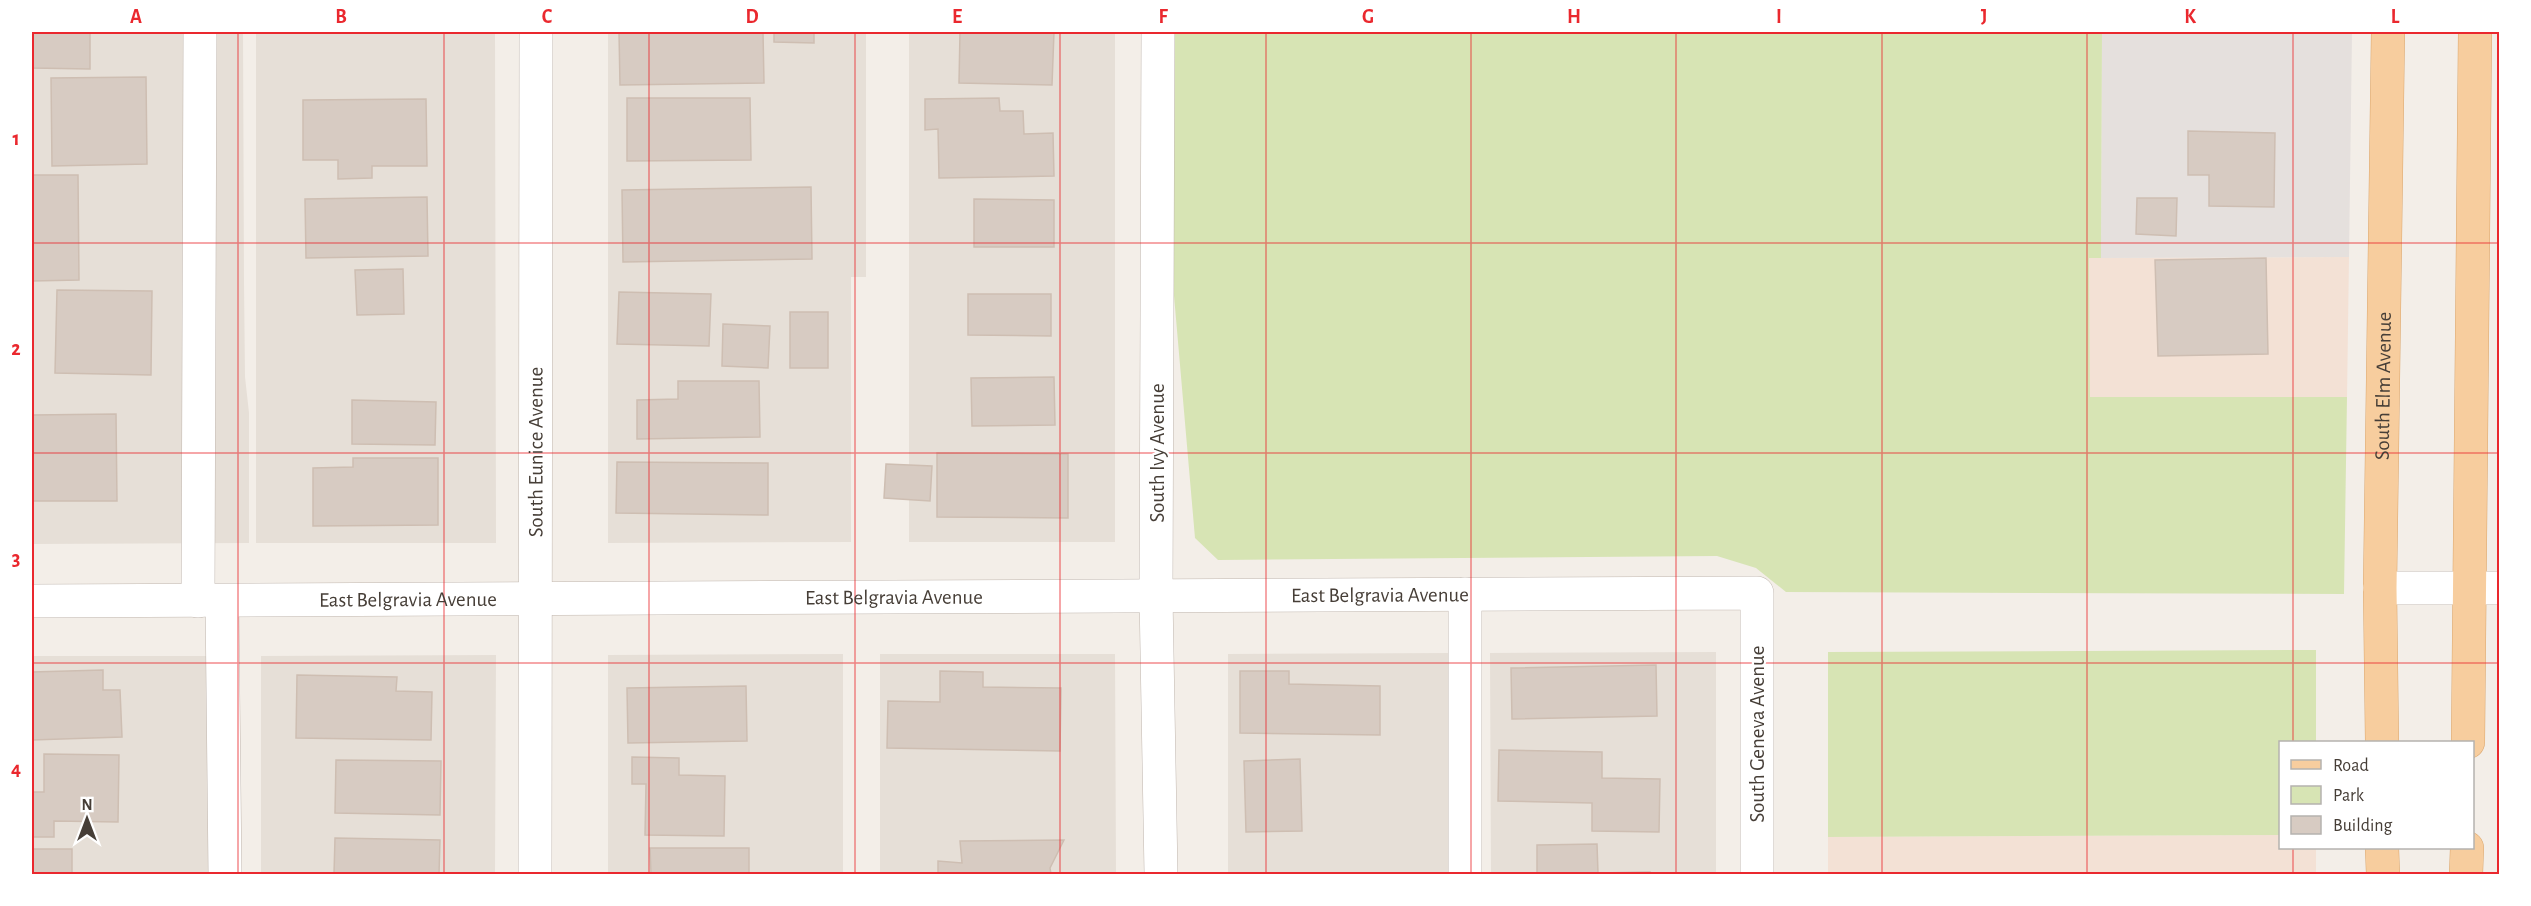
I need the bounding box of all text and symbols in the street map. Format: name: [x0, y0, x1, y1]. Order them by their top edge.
text: A: [130, 7, 142, 27]
text: B: [335, 7, 347, 27]
text: C: [542, 7, 553, 27]
text: D: [745, 7, 759, 27]
text: E: [952, 7, 962, 27]
text: F: [1158, 7, 1168, 27]
text: G: [1362, 7, 1374, 27]
text: H: [1567, 7, 1581, 27]
text: I: [1776, 7, 1782, 27]
text: J: [1981, 7, 1987, 27]
text: K: [2184, 7, 2196, 27]
text: L: [2391, 7, 2400, 27]
text: 1: [12, 129, 20, 149]
street label: South Elm Avenue: [2371, 312, 2394, 460]
text: 2: [11, 339, 21, 359]
street label: South Eunice Avenue: [525, 367, 546, 537]
street label: South Ivy Avenue: [1147, 383, 1168, 523]
text: 3: [12, 549, 20, 569]
street label: East Belgravia Avenue: [1291, 584, 1469, 606]
street label: East Belgravia Avenue: [805, 586, 983, 608]
street label: East Belgravia Avenue: [319, 588, 497, 610]
street label: South Geneva Avenue: [1747, 646, 1768, 822]
legend: [2279, 741, 2474, 849]
text: Road: [2333, 757, 2369, 775]
text: 4: [11, 759, 21, 779]
text: Park: [2333, 787, 2365, 805]
north arrow: [57, 789, 117, 849]
text: N: [81, 797, 93, 813]
text: Building: [2333, 817, 2393, 835]

